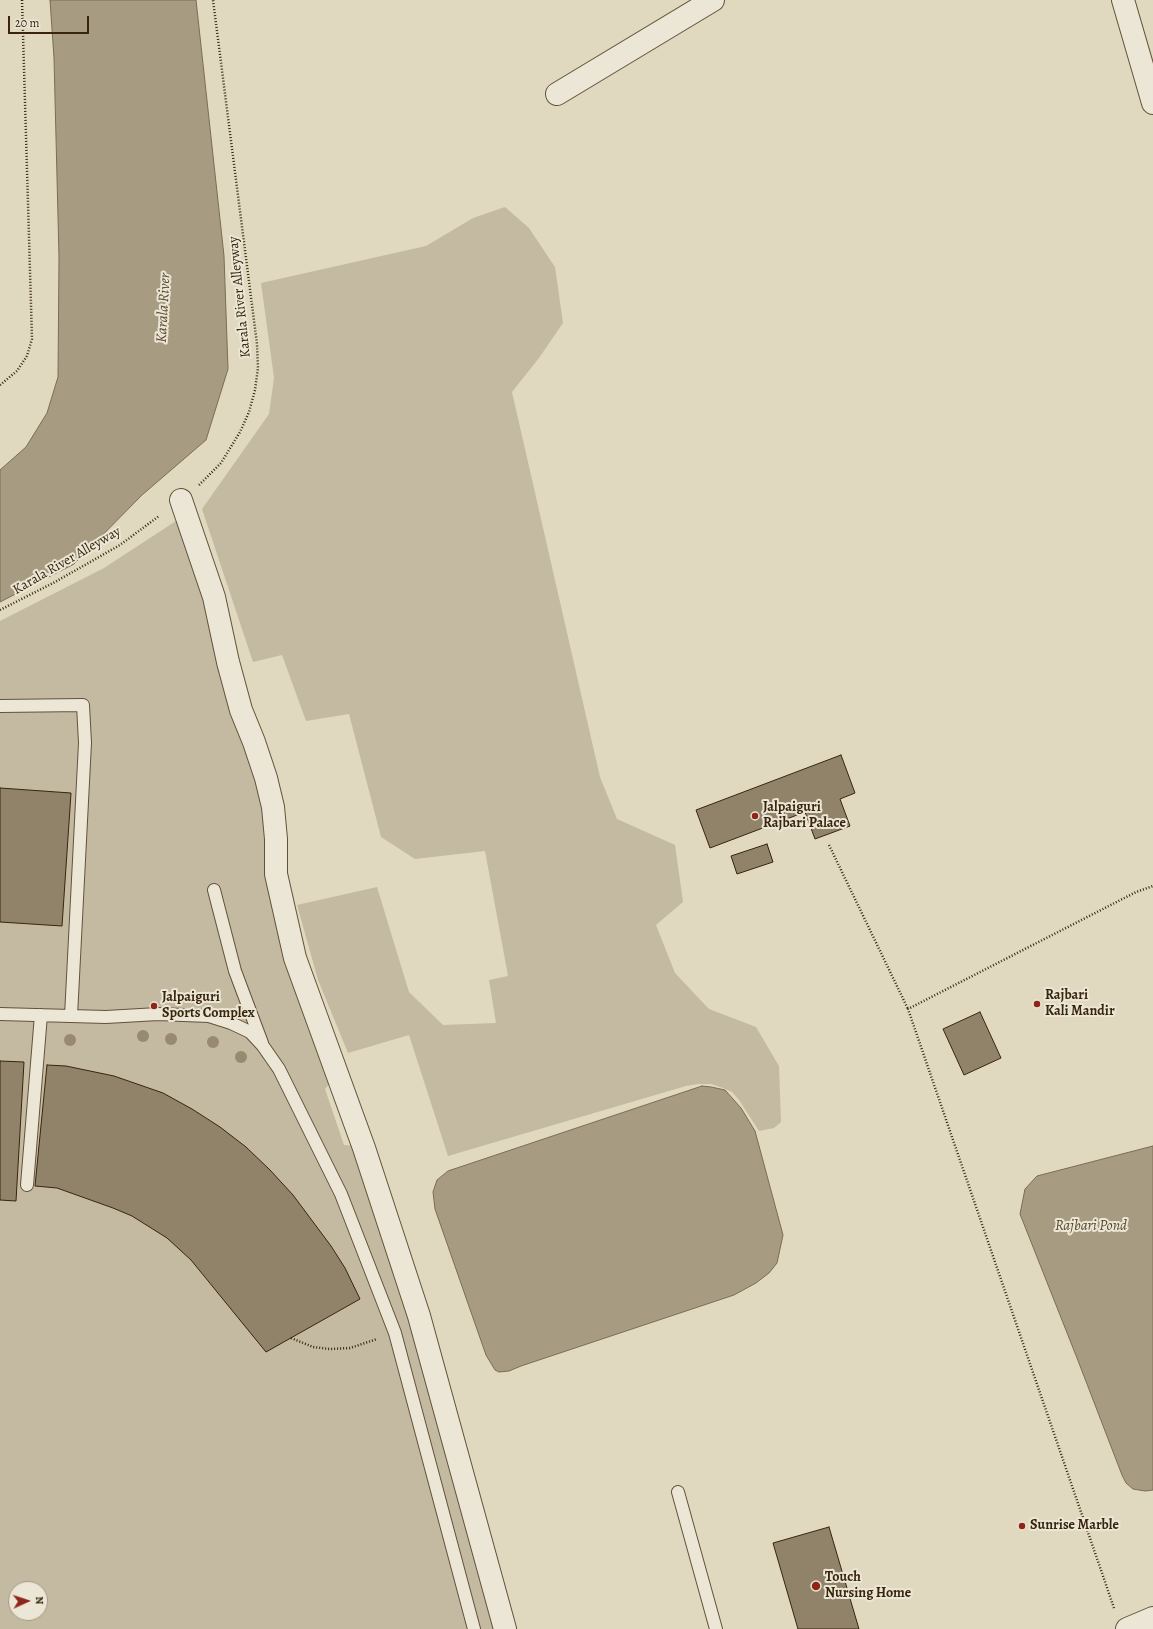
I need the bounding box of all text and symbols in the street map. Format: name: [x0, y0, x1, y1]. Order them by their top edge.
scale bar: [10, 8, 91, 34]
text: 20 m: [15, 15, 39, 31]
street label: Karala River Alleyway: [225, 236, 255, 358]
water label: Karala River: [153, 273, 175, 343]
street label: Karala River Alleyway: [10, 523, 124, 599]
place label: Jalpaiguri Rajbari Palace: [763, 800, 846, 832]
marker: Jalpaiguri Rajbari Palace: [750, 811, 760, 821]
place label: Rajbari Kali Mandir: [1045, 988, 1115, 1020]
place label: Jalpaiguri Sports Complex: [162, 990, 255, 1022]
marker: Rajbari Kali Mandir: [1032, 999, 1042, 1009]
marker: Jalpaiguri Sports Complex: [149, 1001, 159, 1011]
water label: Rajbari Pond: [1055, 1217, 1127, 1235]
place label: Sunrise Marble: [1030, 1518, 1119, 1534]
marker: Sunrise Marble: [1017, 1521, 1027, 1531]
place label: Touch Nursing Home: [825, 1570, 911, 1602]
marker: Touch Nursing Home: [810, 1580, 822, 1592]
north arrow: [8, 1581, 48, 1621]
text: N: [32, 1596, 47, 1605]

